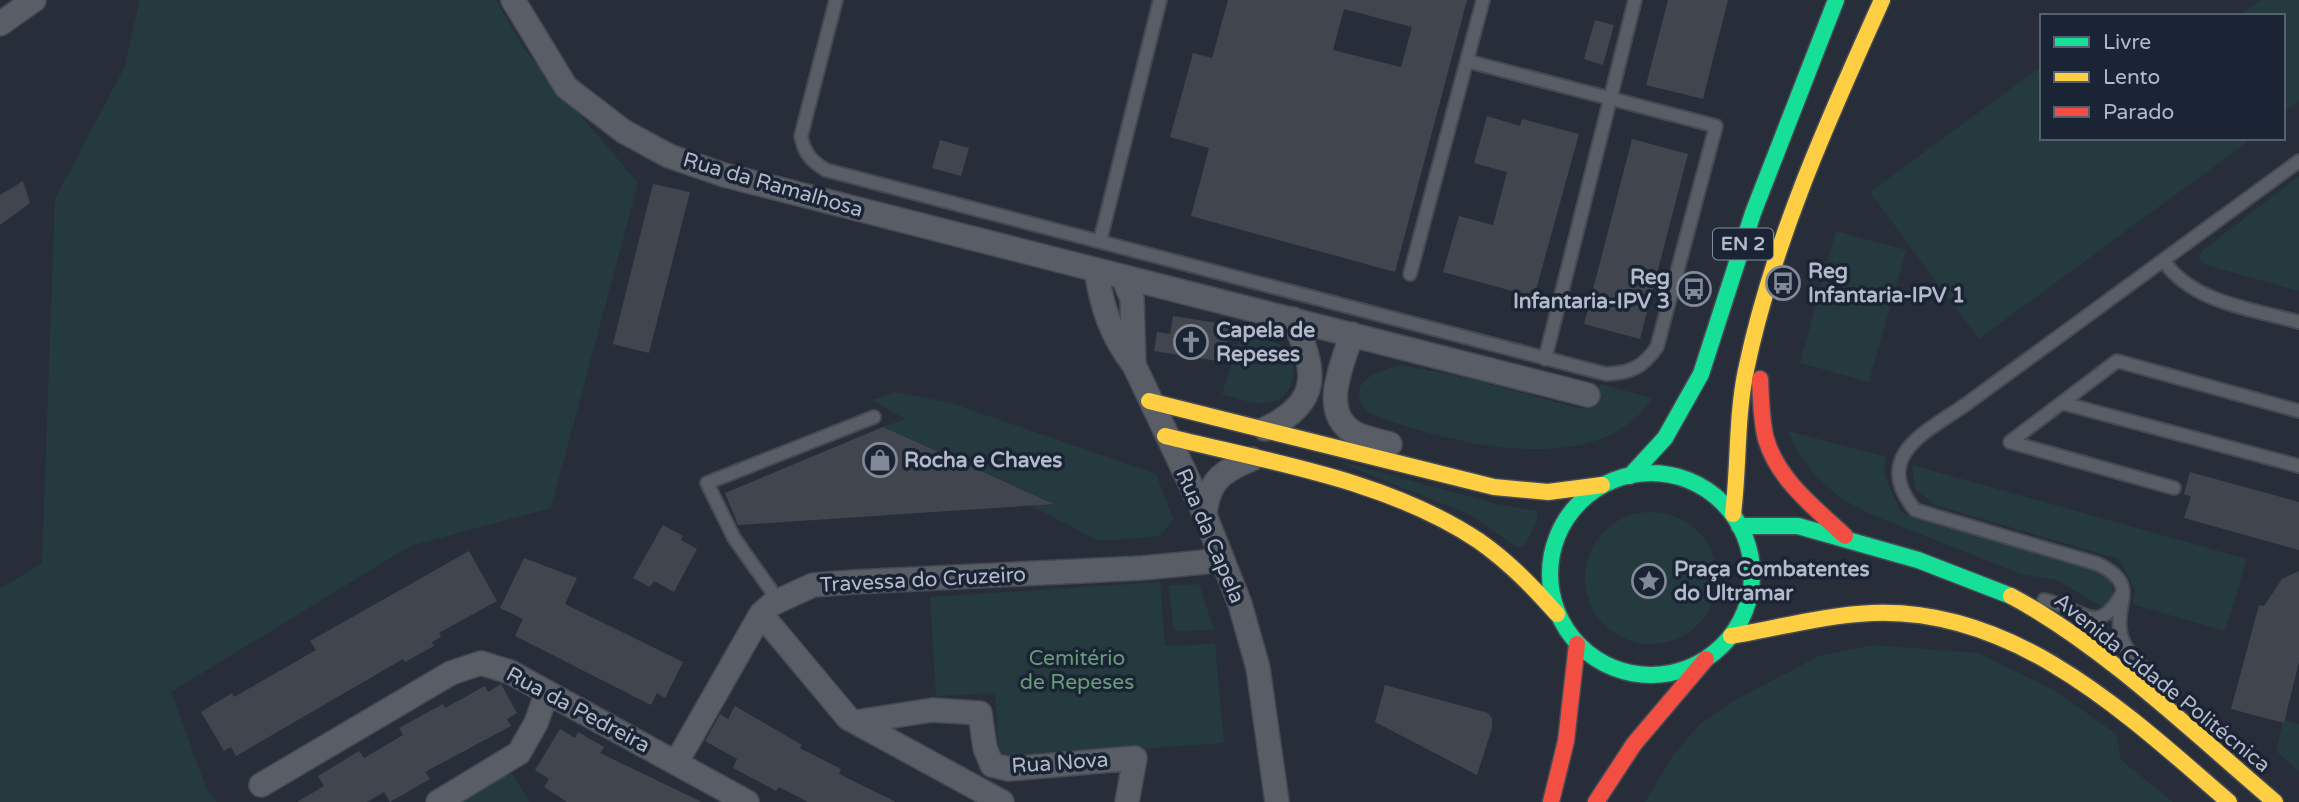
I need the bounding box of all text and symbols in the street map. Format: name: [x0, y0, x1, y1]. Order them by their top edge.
legend: [2040, 14, 2285, 140]
text: Livre: [2103, 30, 2151, 55]
text: Lento: [2103, 65, 2160, 90]
text: Parado: [2103, 100, 2174, 125]
street label: Rua da Ramalhosa: [680, 147, 866, 223]
road number: EN 2: [1713, 228, 1773, 260]
place label: Reg Infantaria-IPV 1: [1808, 259, 1965, 308]
bus stop icon: Reg Infantaria-IPV 1: [1764, 264, 1802, 302]
place label: Reg Infantaria-IPV 3: [1513, 265, 1670, 314]
bus stop icon: Reg Infantaria-IPV 3: [1675, 270, 1713, 308]
place label: Capela de Repeses: [1216, 318, 1315, 367]
church icon: Capela de Repeses: [1172, 323, 1210, 361]
shop icon: Rocha e Chaves: [861, 441, 899, 479]
place label: Rocha e Chaves: [904, 448, 1062, 473]
street label: Rua da Capela: [1170, 465, 1250, 607]
place label: Praça Combatentes do Ultramar: [1674, 557, 1870, 606]
street label: Travessa do Cruzeiro: [819, 562, 1027, 598]
place icon: Praça Combatentes do Ultramar: [1630, 562, 1668, 600]
street label: Avenida Cidade Politécnica: [2049, 588, 2275, 778]
park label: Cemitério de Repeses: [1020, 646, 1134, 695]
street label: Rua da Pedreira: [502, 662, 654, 758]
street label: Rua Nova: [1011, 747, 1109, 779]

